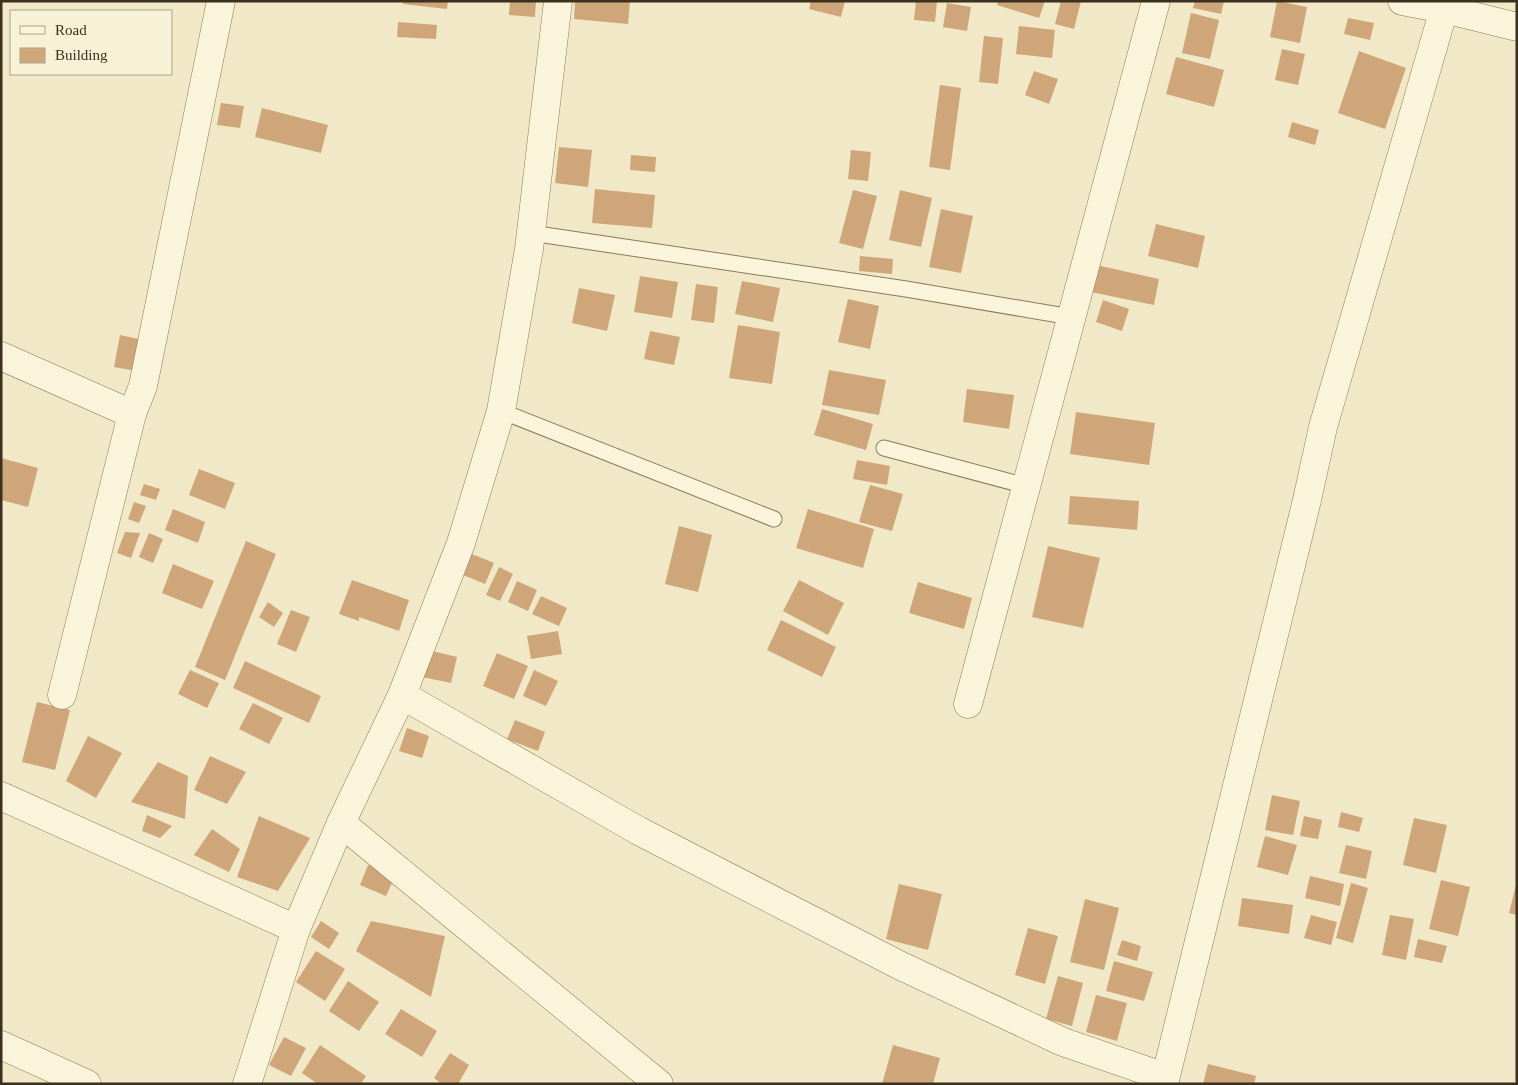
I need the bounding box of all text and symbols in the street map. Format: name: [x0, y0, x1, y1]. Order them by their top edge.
legend: [10, 10, 172, 75]
text: Road: [55, 22, 87, 38]
text: Building: [55, 47, 108, 63]

